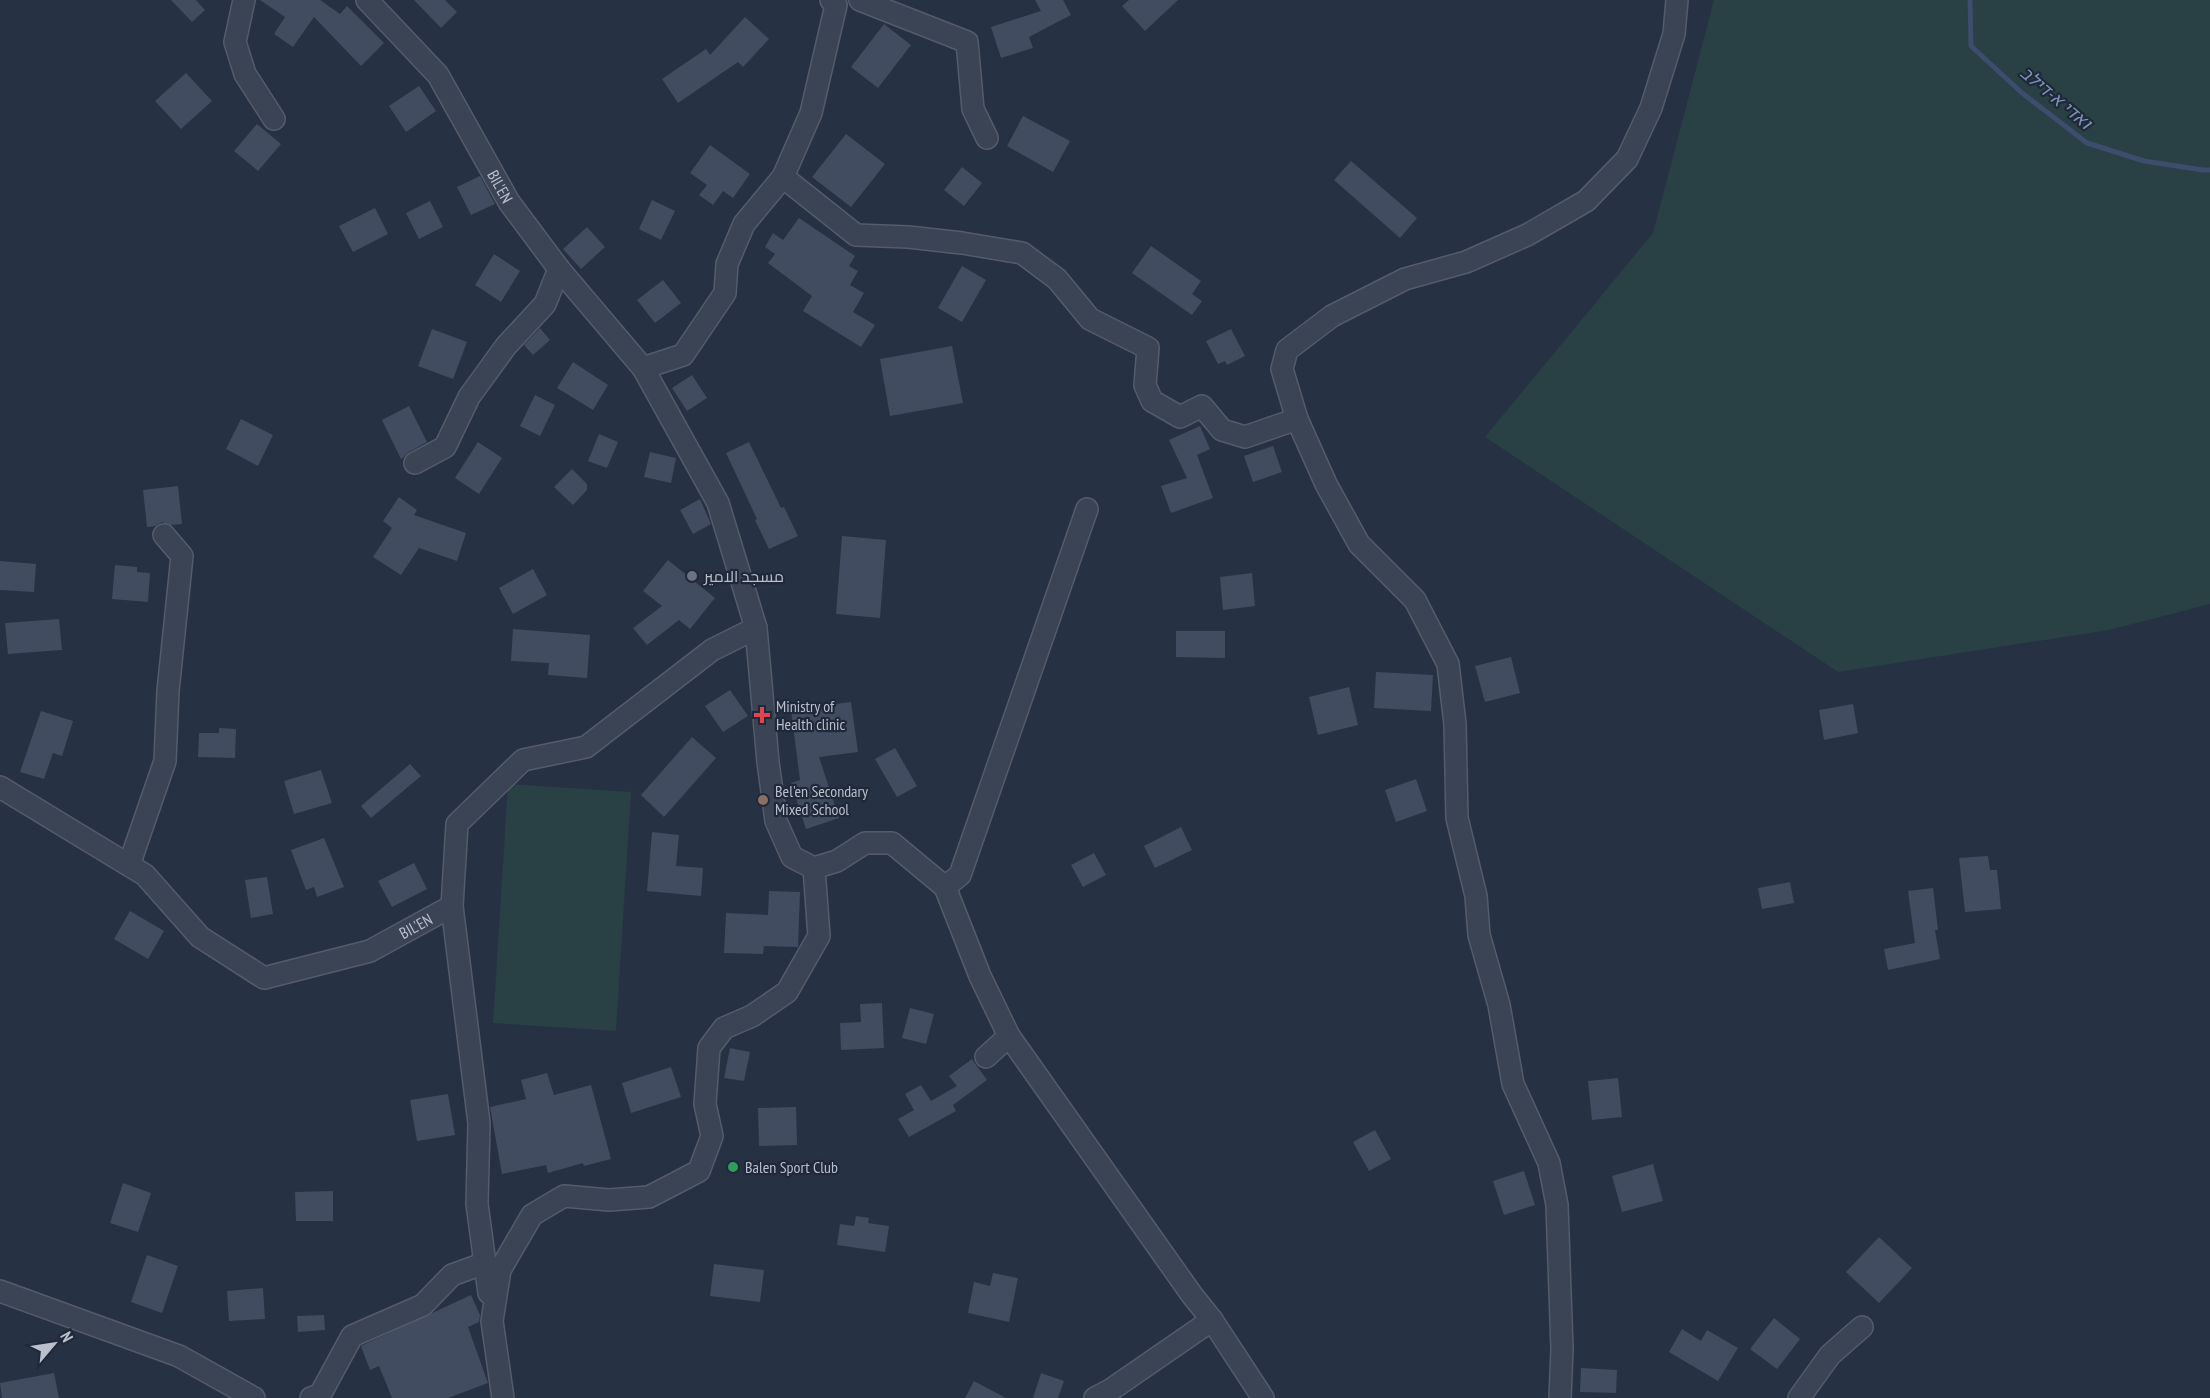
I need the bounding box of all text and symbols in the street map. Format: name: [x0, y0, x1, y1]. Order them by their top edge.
water label: ואדי א-דילב: [2016, 61, 2098, 135]
street label: BIL'EN: [483, 166, 518, 207]
place label: مسجد الامير: [703, 566, 784, 586]
marker: مسجد الامير: [685, 569, 699, 583]
place label: Ministry of Health clinic: [776, 696, 846, 734]
marker: Ministry of Health clinic: [753, 706, 771, 724]
place label: Bel'en Secondary Mixed School: [775, 781, 868, 819]
marker: Bel'en Secondary Mixed School: [756, 793, 770, 807]
street label: BIL'EN: [396, 909, 436, 943]
place label: Balen Sport Club: [745, 1157, 838, 1177]
marker: Balen Sport Club: [726, 1160, 740, 1174]
north arrow: [24, 1314, 84, 1374]
text: N: [56, 1328, 78, 1345]

